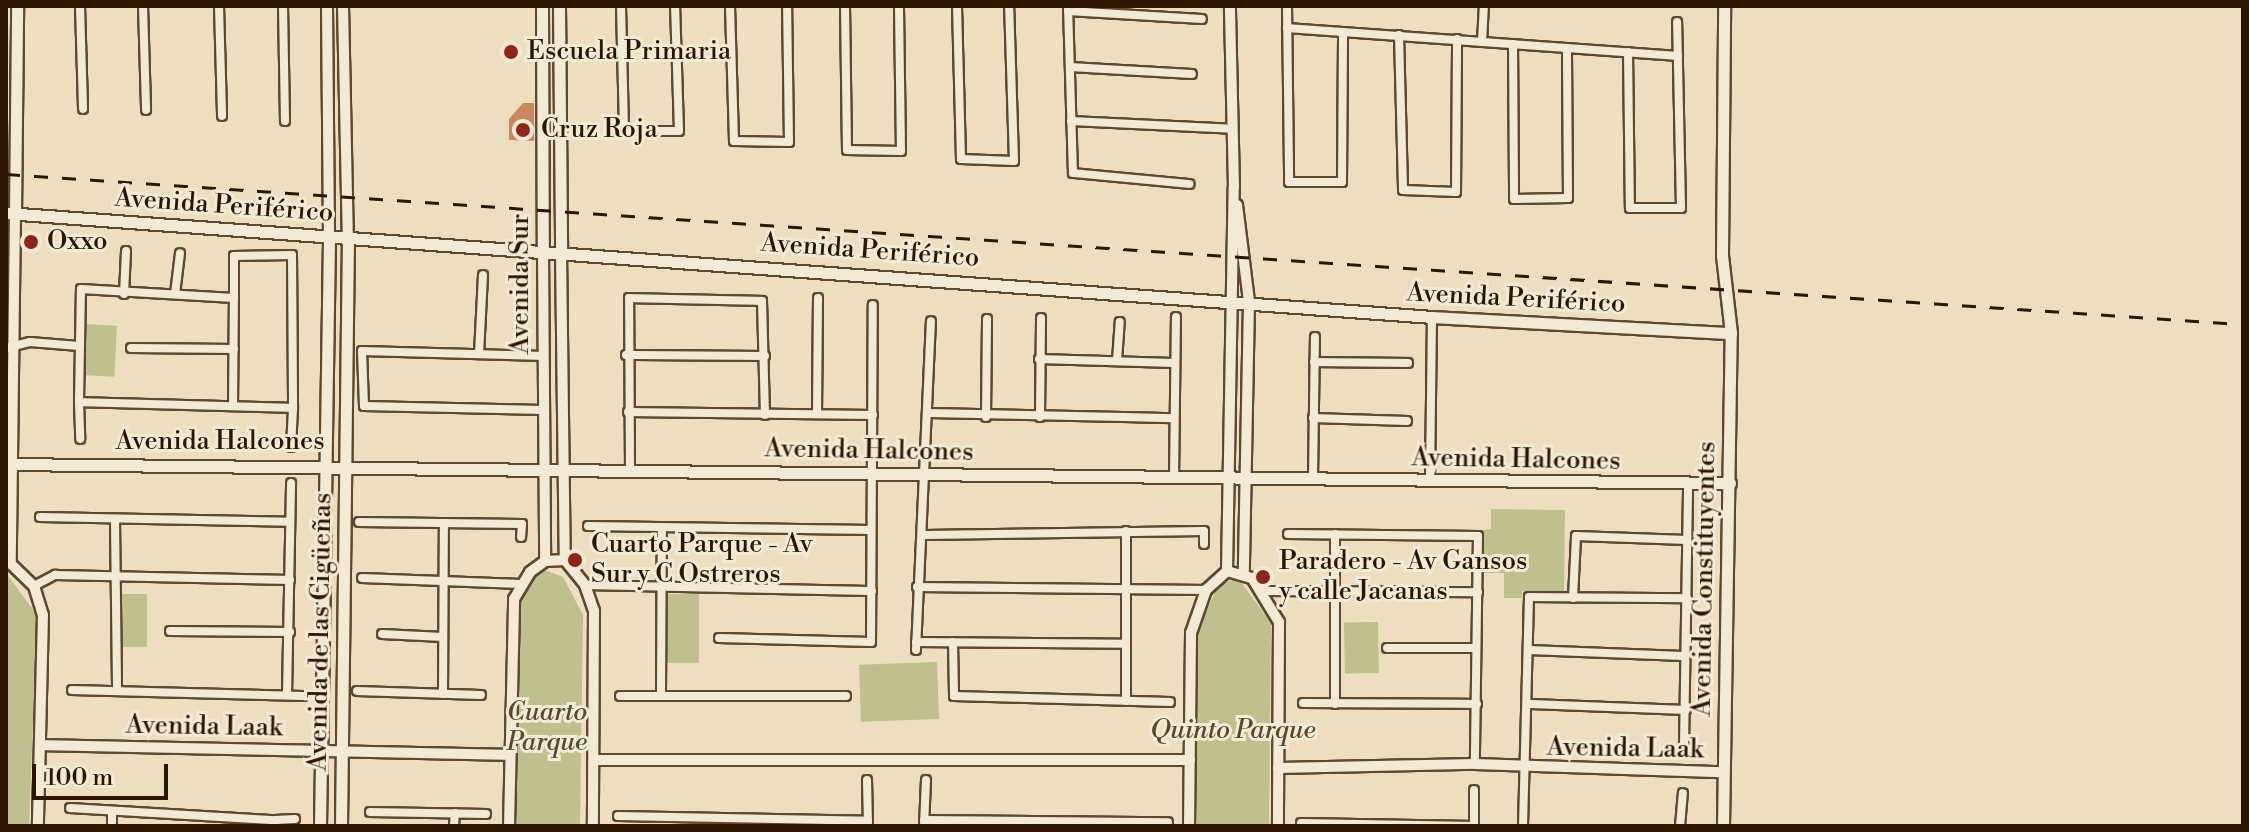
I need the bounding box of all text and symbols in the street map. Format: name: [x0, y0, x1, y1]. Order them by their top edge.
place label: Escuela Primaria: [527, 36, 731, 68]
marker: Escuela Primaria: [502, 43, 520, 61]
place label: Cruz Roja: [541, 114, 658, 146]
marker: Cruz Roja: [512, 119, 534, 141]
street label: Avenida Periférico: [114, 183, 334, 229]
street label: Avenida Sur: [505, 214, 537, 354]
place label: Oxxo: [47, 226, 108, 258]
street label: Avenida Periférico: [760, 228, 980, 274]
marker: Oxxo: [22, 233, 40, 251]
street label: Avenida Periférico: [1406, 278, 1626, 320]
street label: Avenida Halcones: [115, 426, 325, 458]
street label: Avenida Halcones: [764, 434, 974, 468]
street label: Avenida Constituyentes: [1687, 441, 1723, 717]
street label: Avenida Halcones: [1411, 443, 1621, 477]
street label: Avenida de las Cigüeñas: [303, 493, 339, 771]
place label: Cuarto Parque - Av Sur y C Ostreros: [591, 529, 813, 590]
place label: Paradero - Av Gansos y calle Jacanas: [1279, 546, 1527, 608]
marker: Cuarto Parque - Av Sur y C Ostreros: [566, 551, 584, 569]
marker: Paradero - Av Gansos y calle Jacanas: [1254, 568, 1272, 586]
park label: Cuarto Parque: [507, 697, 587, 758]
street label: Avenida Laak: [125, 710, 283, 744]
park label: Quinto Parque: [1150, 715, 1316, 747]
street label: Avenida Laak: [1546, 732, 1704, 766]
scale bar: [36, 748, 172, 798]
text: 100 m: [46, 763, 113, 793]

